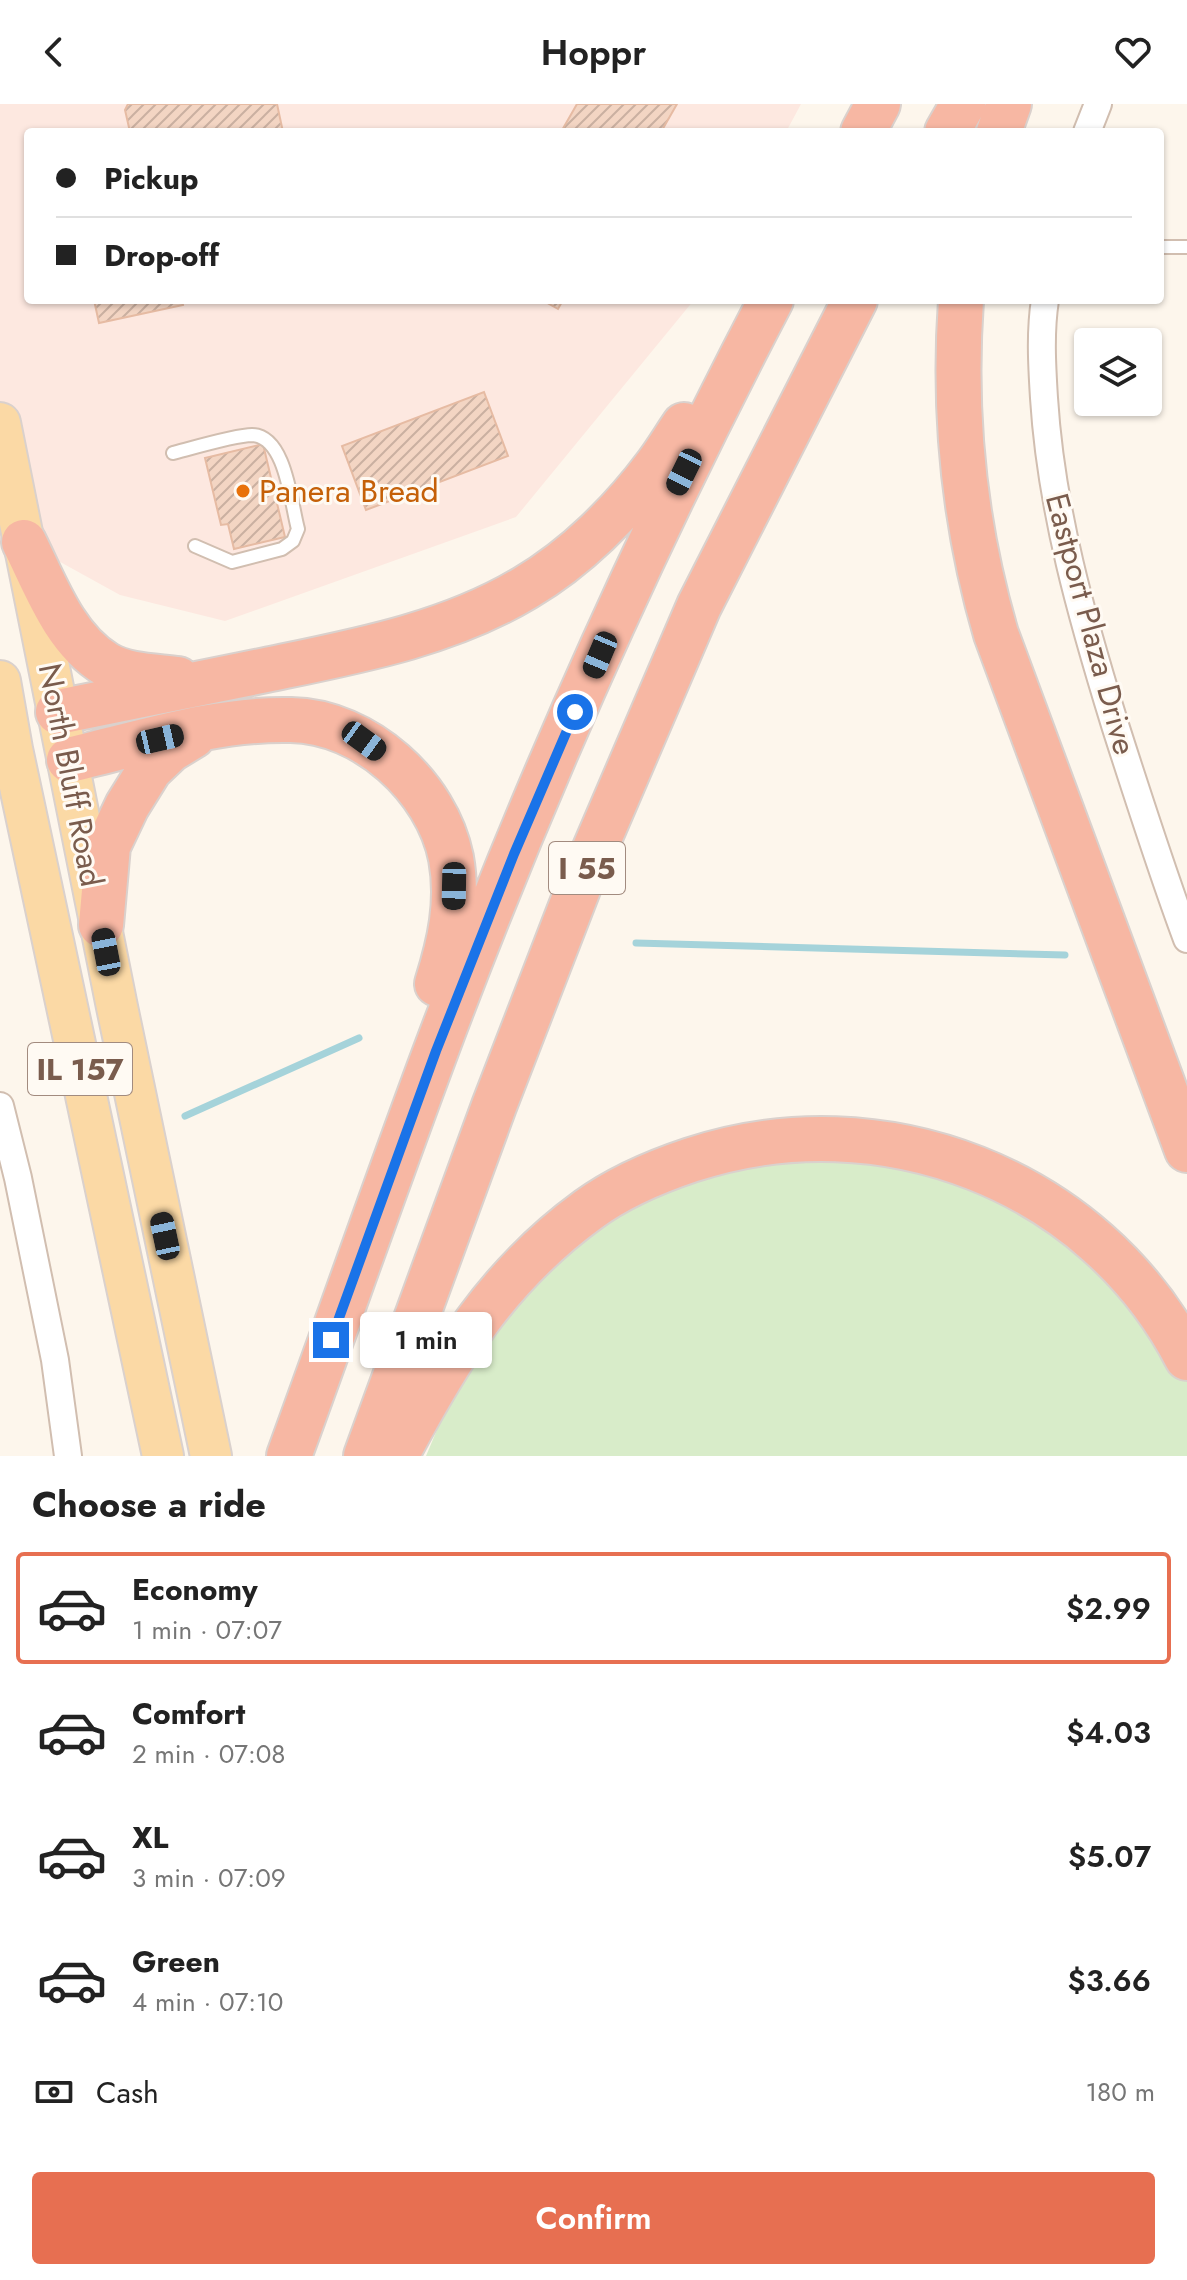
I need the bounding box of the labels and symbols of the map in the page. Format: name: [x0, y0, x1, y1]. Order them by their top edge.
car: [663, 445, 705, 499]
place label: Panera Bread: [259, 468, 439, 514]
marker: Panera Bread: [234, 482, 252, 500]
street label: Eastport Plaza Drive: [1034, 488, 1148, 760]
car: [580, 628, 620, 682]
street label: North Bluff Road: [27, 660, 115, 890]
route start: [557, 694, 593, 730]
car: [338, 717, 390, 765]
car: [134, 722, 186, 756]
road number: I 55: [549, 842, 625, 894]
car: [442, 862, 466, 910]
car: [90, 926, 122, 978]
road number: IL 157: [28, 1043, 132, 1095]
car: [148, 1210, 182, 1262]
callout: 1 min: [359, 1312, 491, 1368]
route end: [313, 1322, 349, 1358]

